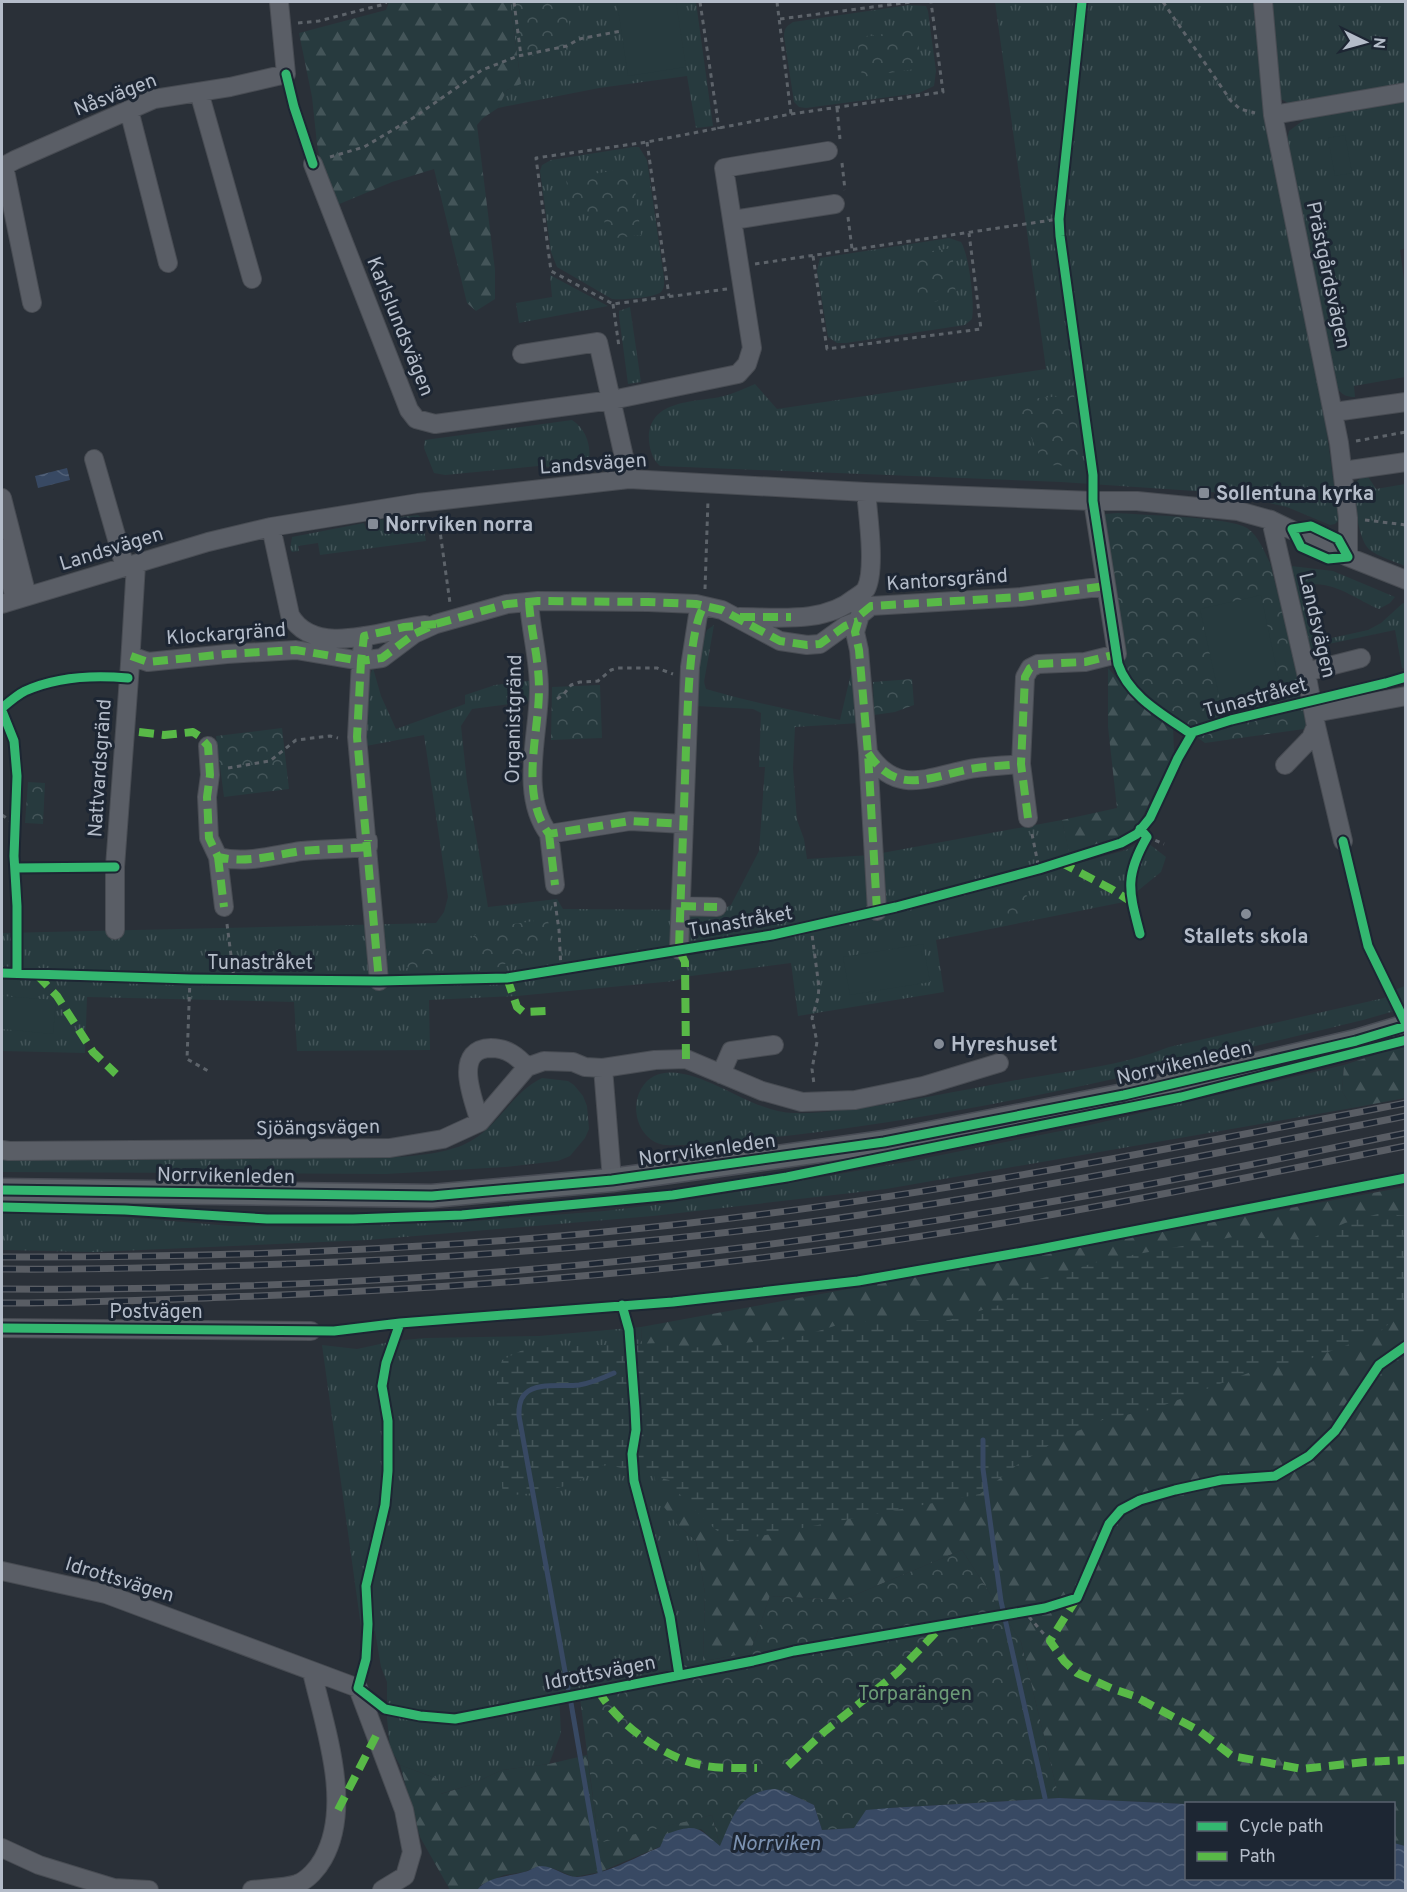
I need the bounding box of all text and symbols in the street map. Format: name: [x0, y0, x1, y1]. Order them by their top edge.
north arrow: [1335, 12, 1395, 72]
text: N: [1367, 37, 1388, 50]
street label: Nåsvägen: [71, 68, 161, 124]
street label: Prästgårdsvägen: [1299, 199, 1355, 352]
street label: Karlslundsvägen: [359, 253, 439, 400]
street label: Landsvägen: [539, 448, 648, 482]
place label: Sollentuna kyrka: [1216, 482, 1374, 508]
marker: Sollentuna kyrka: [1197, 486, 1211, 500]
place label: Norrviken norra: [385, 513, 533, 539]
marker: Norrviken norra: [366, 517, 380, 531]
street label: Landsvägen: [56, 522, 167, 578]
street label: Kantorsgränd: [885, 564, 1009, 598]
street label: Landsvägen: [1291, 570, 1341, 681]
street label: Klockargränd: [165, 618, 287, 652]
street label: Organistgränd: [501, 654, 529, 784]
street label: Tunastråket: [1201, 673, 1310, 725]
street label: Nattvardsgränd: [83, 698, 119, 838]
street label: Tunastråket: [686, 901, 795, 945]
marker: Stallets skola: [1239, 907, 1253, 921]
place label: Stallets skola: [1184, 925, 1309, 951]
street label: Tunastråket: [207, 951, 313, 977]
place label: Hyreshuset: [951, 1033, 1058, 1059]
street label: Norrvikenleden: [1114, 1036, 1255, 1092]
marker: Hyreshuset: [932, 1037, 946, 1051]
street label: Sjöängsvägen: [256, 1115, 380, 1143]
street label: Norrvikenleden: [637, 1128, 778, 1173]
street label: Norrvikenleden: [157, 1163, 295, 1191]
street label: Postvägen: [109, 1300, 203, 1326]
street label: Idrottsvägen: [62, 1552, 177, 1610]
street label: Idrottsvägen: [543, 1650, 658, 1697]
park label: Torparängen: [858, 1682, 972, 1708]
legend: [1185, 1802, 1395, 1880]
text: Cycle path: [1239, 1816, 1324, 1839]
water label: Norrviken: [731, 1831, 821, 1858]
text: Path: [1239, 1846, 1276, 1869]

